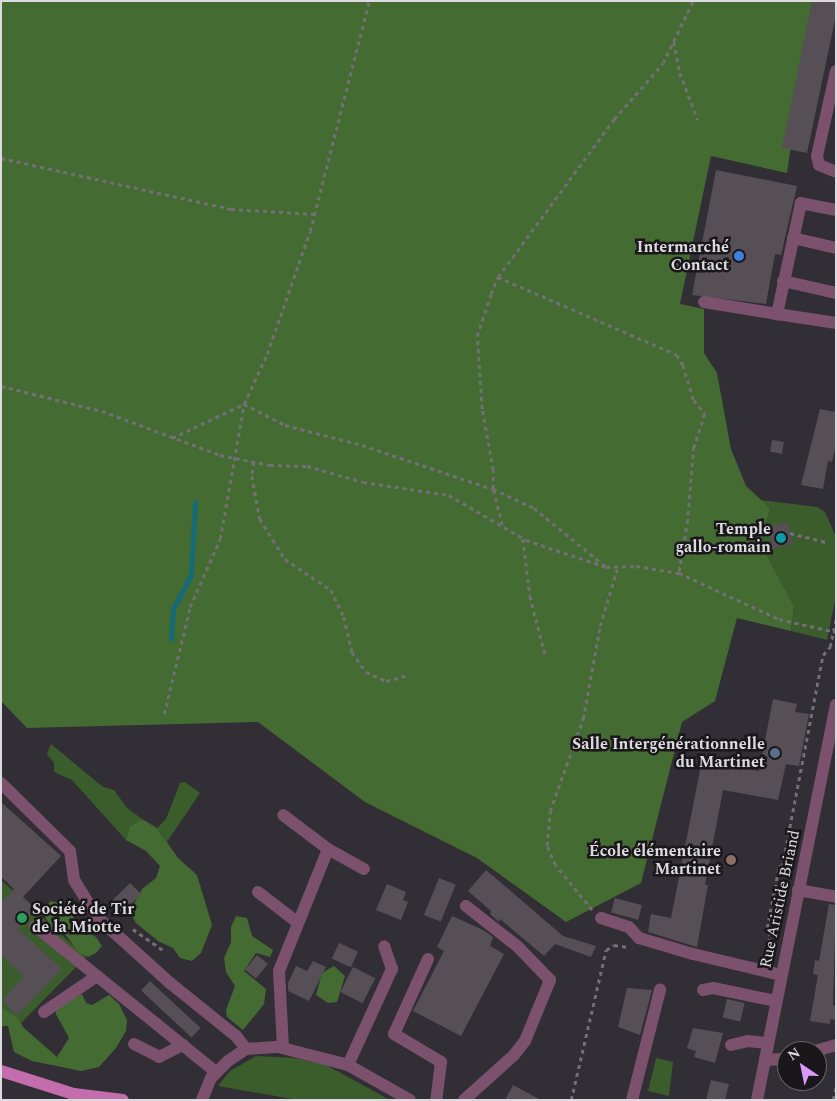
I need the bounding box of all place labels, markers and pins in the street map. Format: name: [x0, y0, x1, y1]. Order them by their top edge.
place label: Intermarché Contact: [637, 237, 729, 275]
marker: Intermarché Contact: [733, 250, 745, 262]
place label: Temple gallo-romain: [675, 519, 771, 557]
marker: Temple gallo-romain: [775, 532, 787, 544]
place label: Salle Intergénérationnelle du Martinet: [572, 734, 765, 772]
marker: Salle Intergénérationnelle du Martinet: [769, 747, 781, 759]
place label: École élémentaire Martinet: [589, 841, 721, 879]
marker: École élémentaire Martinet: [725, 854, 737, 866]
place label: Société de Tir de la Miotte: [32, 899, 134, 937]
marker: Société de Tir de la Miotte: [16, 912, 28, 924]

